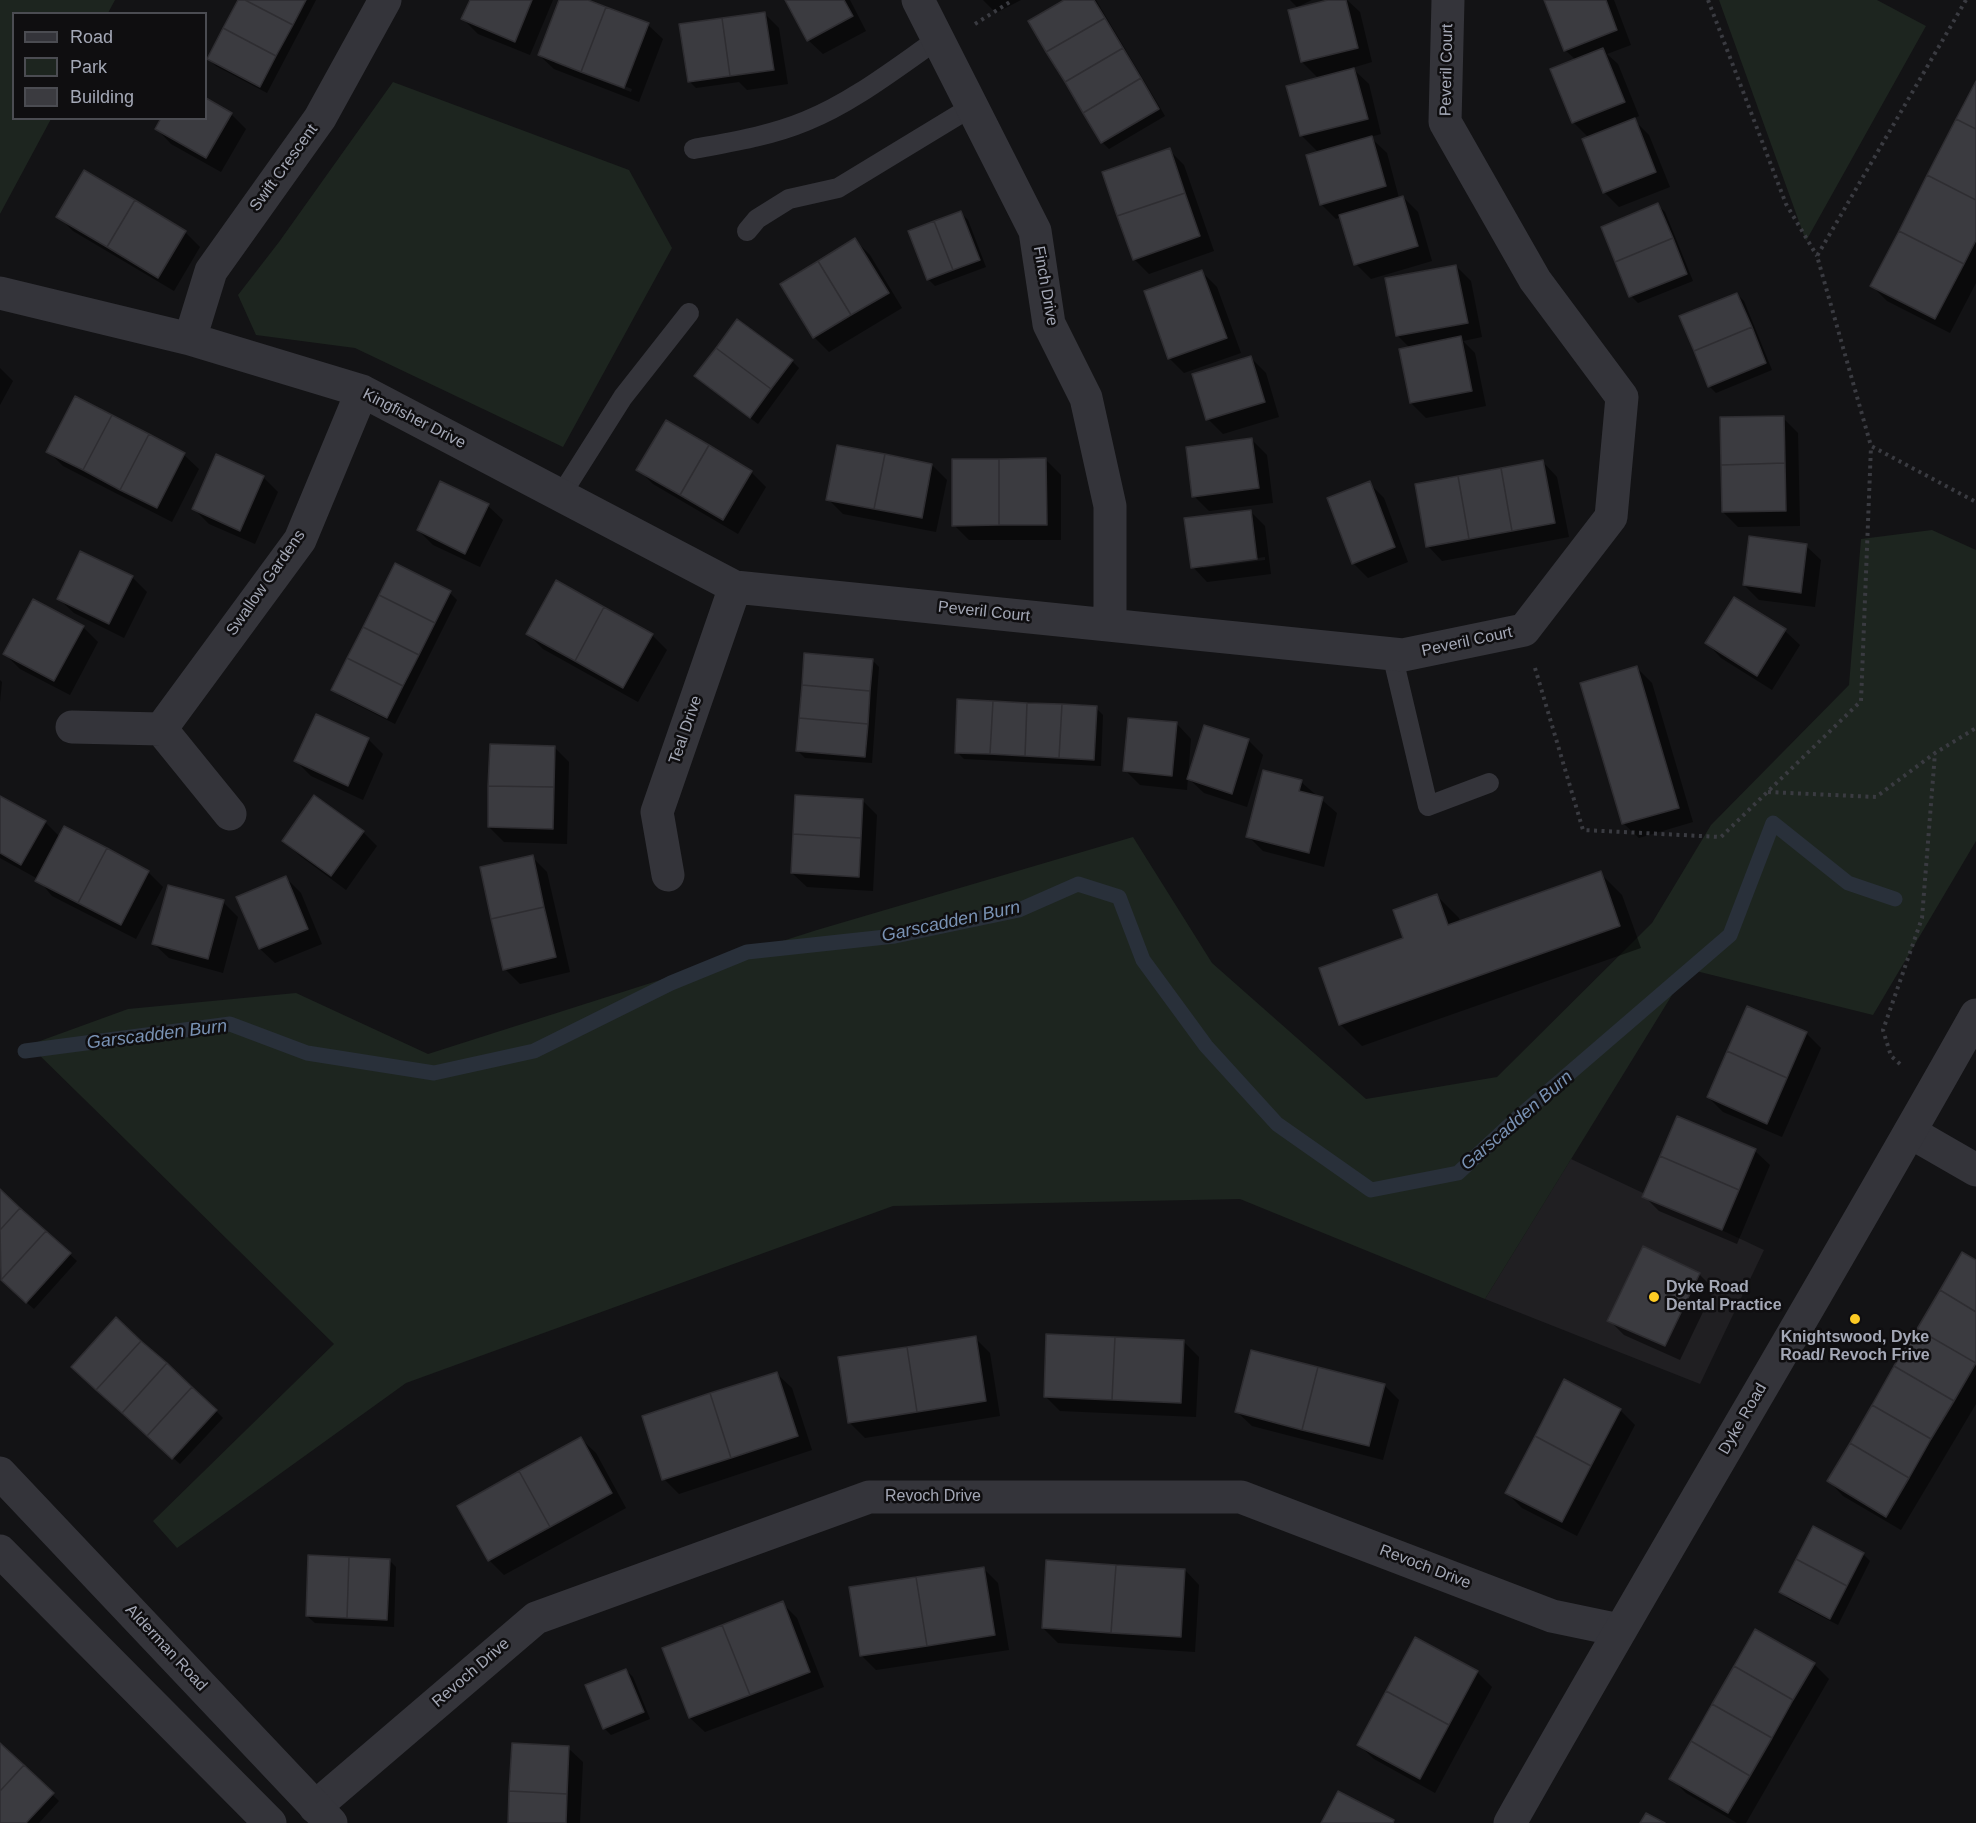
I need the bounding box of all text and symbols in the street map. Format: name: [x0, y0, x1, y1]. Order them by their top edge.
legend: [12, 12, 207, 120]
street label: Peveril Court: [1437, 24, 1457, 116]
text: Road: [70, 27, 113, 47]
text: Park: [70, 57, 107, 77]
text: Building: [70, 87, 134, 107]
street label: Swift Crescent: [246, 121, 322, 215]
street label: Finch Drive: [1029, 244, 1061, 328]
street label: Kingfisher Drive: [359, 385, 469, 453]
street label: Swallow Gardens: [222, 527, 310, 639]
street label: Peveril Court: [937, 598, 1031, 626]
street label: Peveril Court: [1420, 623, 1514, 661]
street label: Teal Drive: [665, 693, 707, 767]
water label: Garscadden Burn: [880, 897, 1022, 947]
water label: Garscadden Burn: [86, 1016, 228, 1054]
water label: Garscadden Burn: [1457, 1067, 1577, 1175]
place label: Dyke Road Dental Practice: [1666, 1278, 1782, 1316]
marker: Dyke Road Dental Practice: [1647, 1290, 1661, 1304]
marker: Knightswood, Dyke Road/ Revoch Frive: [1848, 1312, 1862, 1326]
place label: Knightswood, Dyke Road/ Revoch Frive: [1780, 1328, 1930, 1366]
street label: Dyke Road: [1715, 1380, 1771, 1458]
street label: Revoch Drive: [885, 1487, 981, 1507]
street label: Revoch Drive: [1377, 1541, 1473, 1593]
street label: Alderman Road: [121, 1601, 211, 1695]
street label: Revoch Drive: [428, 1634, 514, 1712]

